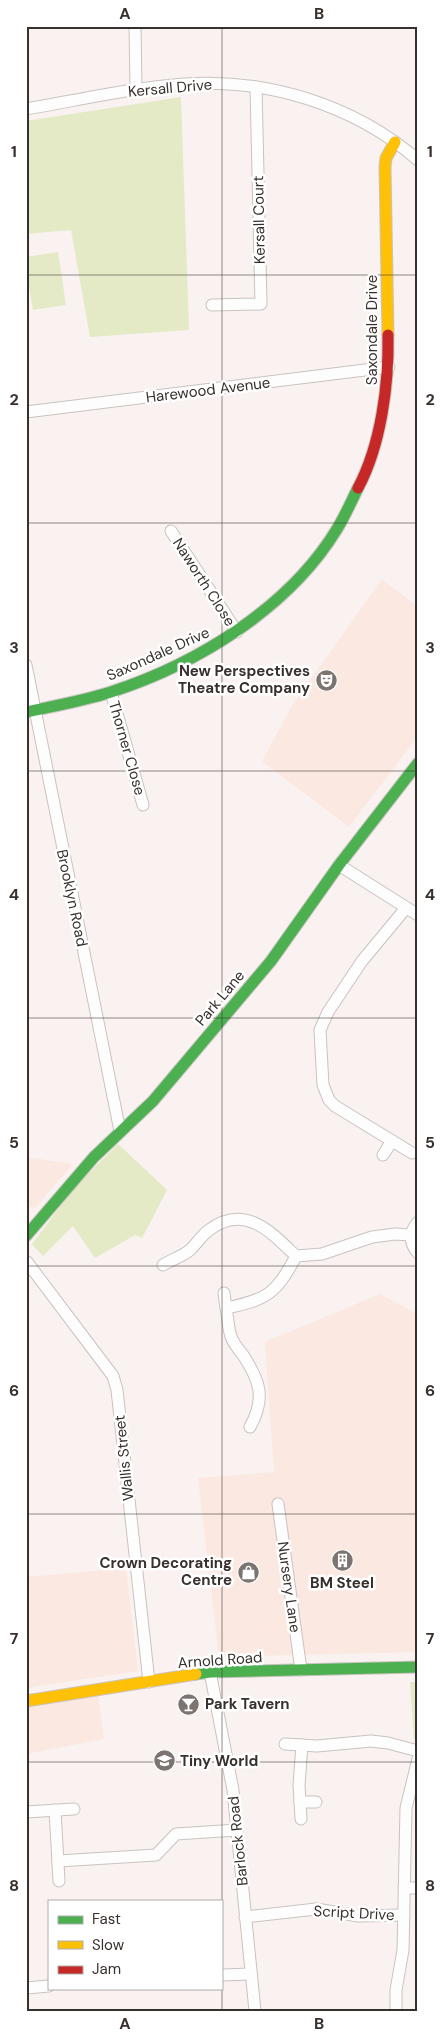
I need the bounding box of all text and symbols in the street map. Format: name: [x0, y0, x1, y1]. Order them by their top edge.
text: A: [119, 3, 131, 24]
text: B: [314, 3, 324, 24]
street label: Kersall Drive: [127, 74, 213, 102]
text: 1: [11, 141, 17, 162]
text: 1: [427, 141, 433, 162]
street label: Kersall Court: [248, 176, 270, 264]
street label: Saxondale Drive: [362, 275, 382, 385]
street label: Harewood Avenue: [145, 372, 271, 408]
text: 2: [9, 389, 19, 410]
text: 2: [425, 389, 435, 410]
street label: Naworth Close: [168, 534, 240, 630]
street label: Saxondale Drive: [103, 622, 213, 686]
text: 3: [9, 637, 19, 658]
text: 3: [425, 637, 435, 658]
place label: New Perspectives Theatre Company: [178, 661, 310, 698]
theatre icon: New Perspectives Theatre Company: [314, 668, 338, 692]
street label: Thorner Close: [104, 699, 150, 797]
street label: Brooklyn Road: [52, 848, 92, 948]
text: 4: [9, 884, 19, 905]
text: 4: [425, 884, 435, 905]
street label: Park Lane: [191, 966, 249, 1030]
text: 5: [9, 1132, 19, 1153]
text: 5: [425, 1132, 435, 1153]
text: 6: [9, 1380, 19, 1401]
text: 6: [425, 1380, 435, 1401]
street label: Wallis Street: [110, 1414, 138, 1502]
street label: Nursery Lane: [273, 1540, 305, 1634]
building icon: BM Steel: [330, 1548, 354, 1572]
place label: Crown Decorating Centre: [99, 1553, 232, 1590]
shop icon: Crown Decorating Centre: [236, 1560, 260, 1584]
place label: BM Steel: [310, 1573, 374, 1593]
text: 7: [10, 1628, 19, 1649]
text: 7: [426, 1628, 435, 1649]
street label: Arnold Road: [177, 1647, 263, 1673]
bar icon: Park Tavern: [177, 1692, 201, 1716]
place label: Park Tavern: [205, 1694, 290, 1714]
school or university icon: Tiny World: [152, 1749, 176, 1773]
place label: Tiny World: [180, 1751, 258, 1771]
street label: Barlock Road: [223, 1795, 253, 1887]
text: 8: [9, 1875, 19, 1896]
text: 8: [425, 1875, 435, 1896]
legend: [48, 1900, 222, 1990]
street label: Script Drive: [313, 1901, 395, 1925]
text: Fast: [92, 1909, 121, 1929]
text: Slow: [92, 1935, 125, 1955]
text: Jam: [92, 1959, 121, 1979]
text: A: [119, 2013, 131, 2034]
text: B: [314, 2013, 324, 2034]

